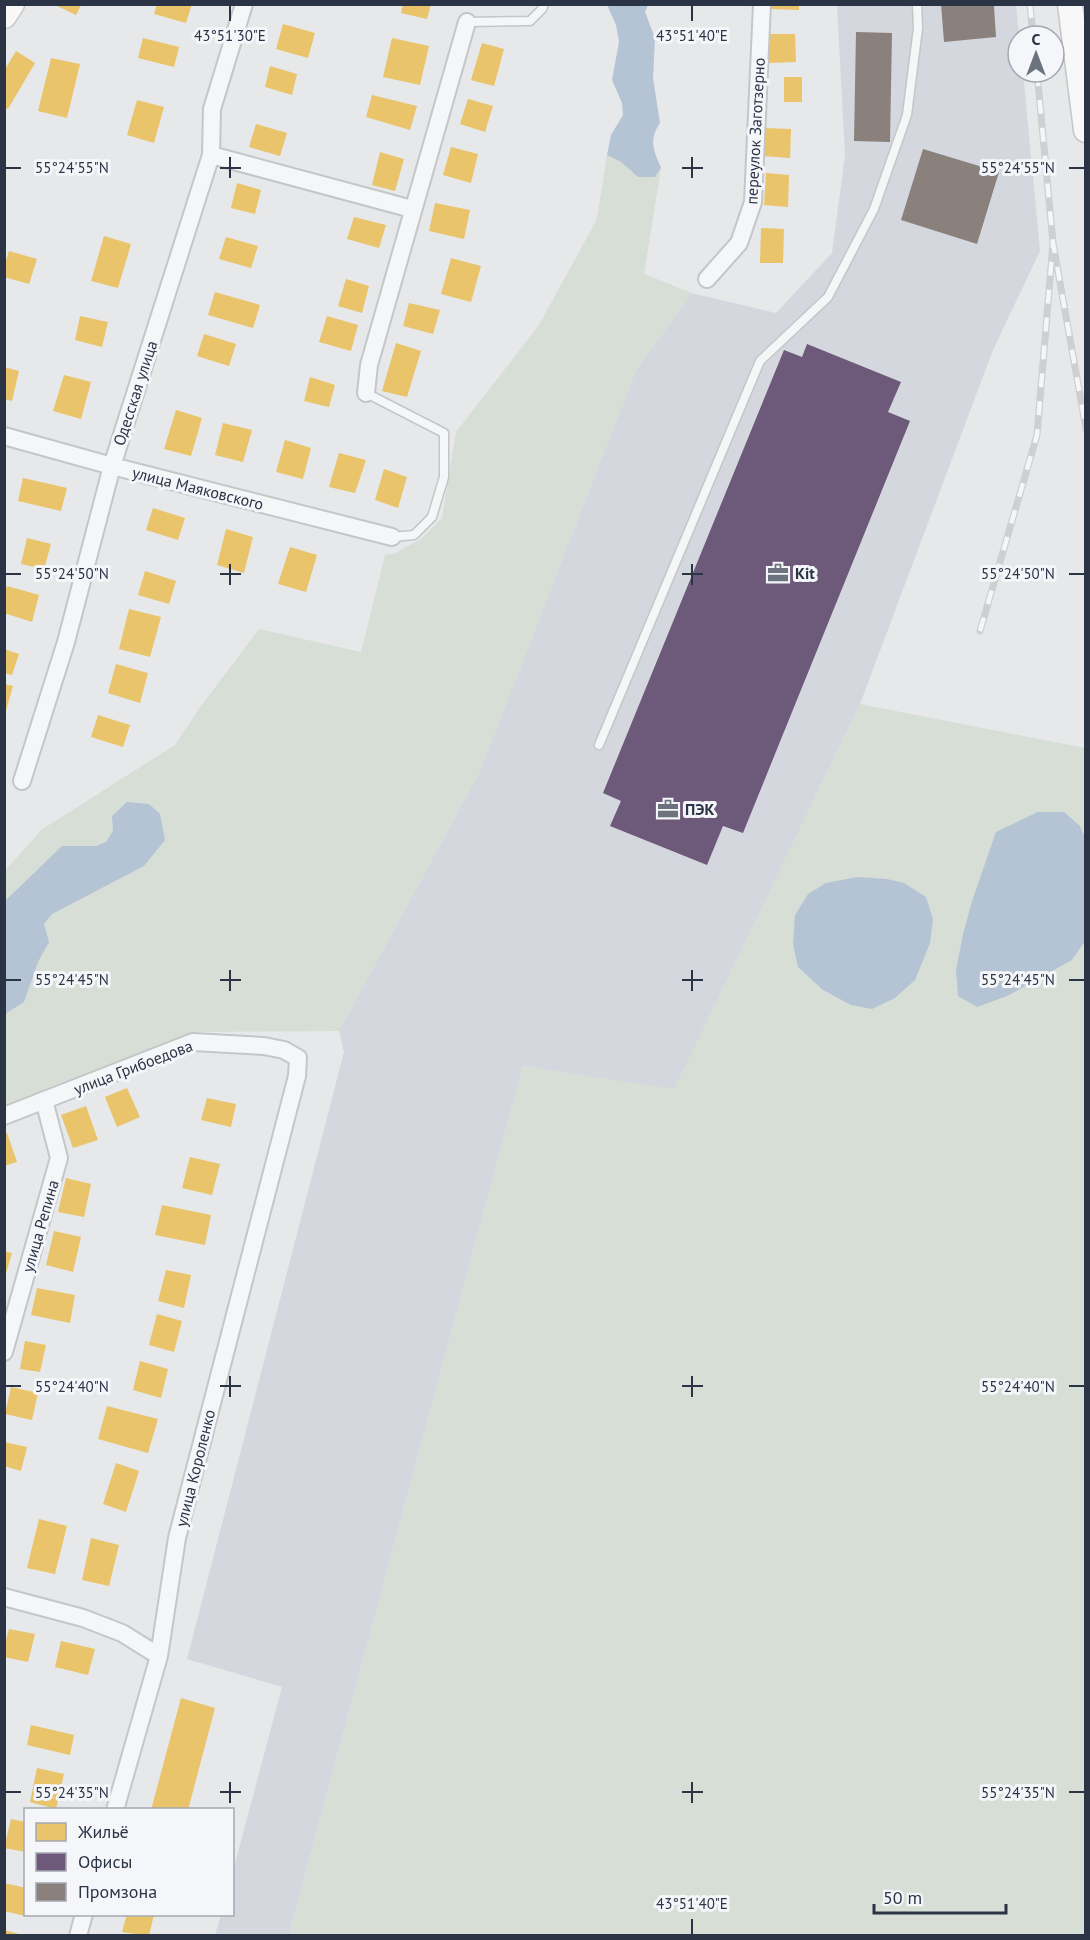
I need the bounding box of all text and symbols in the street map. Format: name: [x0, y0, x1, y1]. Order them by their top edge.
north arrow: [1006, 24, 1066, 84]
text: 43°51'30"E: [194, 26, 266, 45]
text: 43°51'40"E: [656, 26, 728, 45]
text: С: [1032, 29, 1041, 49]
street label: переулок Заготзерно: [741, 57, 769, 205]
text: 55°24'55"N: [35, 158, 109, 177]
text: 55°24'55"N: [981, 158, 1055, 177]
street label: Одесская улица: [109, 338, 161, 448]
street label: улица Маяковского: [130, 462, 266, 514]
office icon: Kit: [766, 561, 790, 585]
place label: Kit: [795, 563, 815, 583]
text: 55°24'50"N: [35, 564, 109, 583]
text: 55°24'50"N: [981, 564, 1055, 583]
office icon: ПЭК: [656, 797, 680, 821]
place label: ПЭК: [685, 799, 714, 819]
text: 55°24'45"N: [35, 970, 109, 989]
text: 55°24'45"N: [981, 970, 1055, 989]
street label: улица Грибоедова: [71, 1035, 195, 1099]
street label: улица Репина: [17, 1177, 63, 1275]
text: 55°24'40"N: [35, 1377, 109, 1396]
text: 55°24'40"N: [981, 1377, 1055, 1396]
street label: улица Короленко: [171, 1407, 219, 1529]
text: 55°24'35"N: [35, 1783, 109, 1802]
text: 55°24'35"N: [981, 1783, 1055, 1802]
legend: [24, 1808, 234, 1916]
text: Жильё: [77, 1820, 129, 1843]
text: Офисы: [78, 1850, 132, 1873]
scale bar: [874, 1877, 1006, 1915]
text: Промзона: [78, 1880, 157, 1903]
text: 50 m: [883, 1886, 922, 1909]
text: 43°51'40"E: [656, 1894, 728, 1913]

